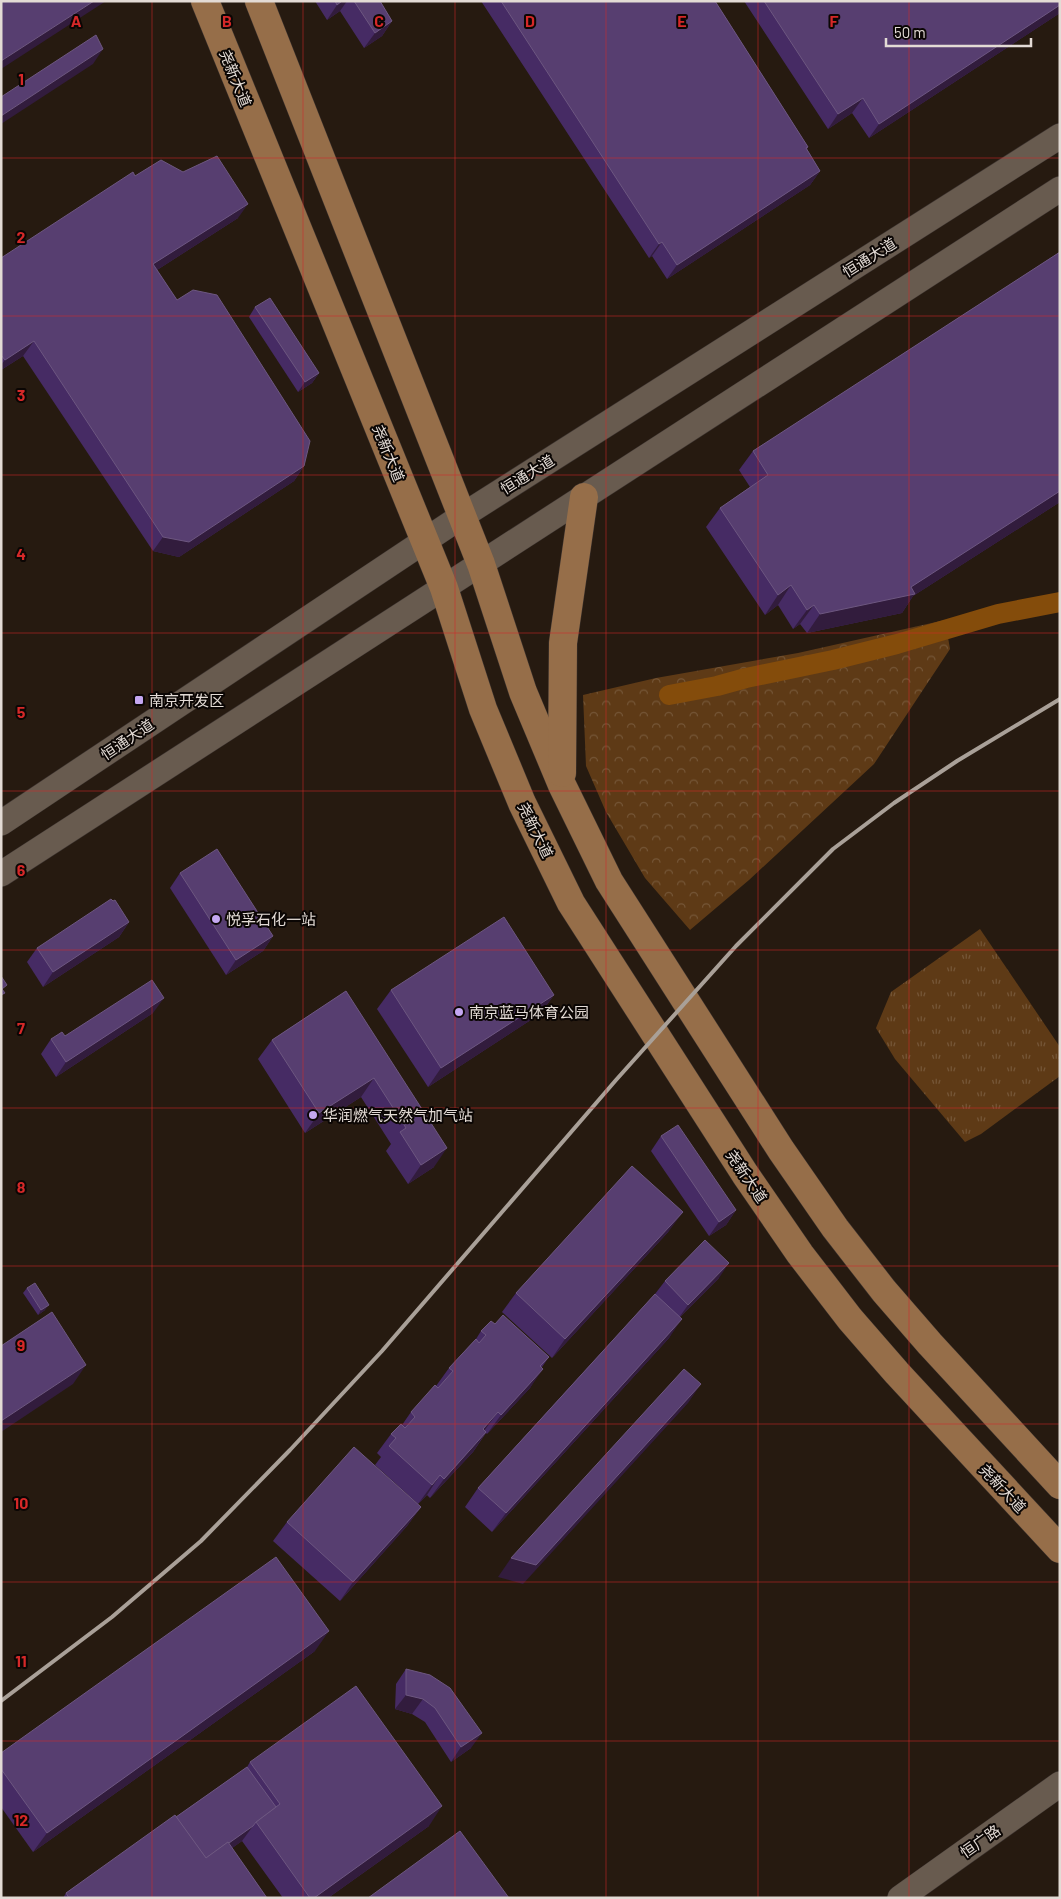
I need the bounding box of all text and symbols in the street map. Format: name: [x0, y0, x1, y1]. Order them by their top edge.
text: A: [71, 11, 82, 30]
text: B: [222, 11, 232, 30]
text: C: [374, 11, 384, 30]
text: D: [525, 11, 535, 30]
text: E: [677, 11, 687, 30]
text: F: [830, 11, 839, 30]
scale bar: [886, 15, 1031, 47]
text: 50 m: [894, 23, 926, 41]
street label: 尧新大道: [216, 47, 256, 109]
text: 1: [18, 69, 24, 88]
text: 2: [17, 227, 26, 246]
street label: 恒通大道: [839, 233, 899, 281]
text: 3: [17, 385, 25, 404]
street label: 尧新大道: [369, 422, 409, 484]
street label: 恒通大道: [497, 450, 557, 498]
text: 4: [16, 544, 26, 563]
place label: 南京开发区: [149, 691, 224, 709]
marker: 南京开发区: [133, 694, 145, 706]
text: 5: [17, 702, 26, 721]
street label: 恒通大道: [97, 715, 157, 763]
street label: 尧新大道: [515, 799, 557, 861]
text: 6: [17, 860, 26, 879]
place label: 悦孚石化一站: [226, 910, 316, 928]
marker: 悦孚石化一站: [210, 913, 222, 925]
place label: 南京蓝马体育公园: [469, 1003, 589, 1021]
marker: 南京蓝马体育公园: [453, 1006, 465, 1018]
text: 7: [17, 1018, 25, 1037]
place label: 华润燃气天然气加气站: [323, 1106, 473, 1124]
marker: 华润燃气天然气加气站: [307, 1109, 319, 1121]
street label: 尧新大道: [723, 1146, 771, 1206]
text: 8: [17, 1177, 26, 1196]
text: 9: [17, 1335, 25, 1354]
street label: 尧新大道: [976, 1460, 1030, 1516]
text: 10: [14, 1493, 28, 1512]
text: 11: [15, 1651, 27, 1670]
text: 12: [14, 1810, 28, 1829]
street label: 恒广路: [956, 1821, 1004, 1861]

